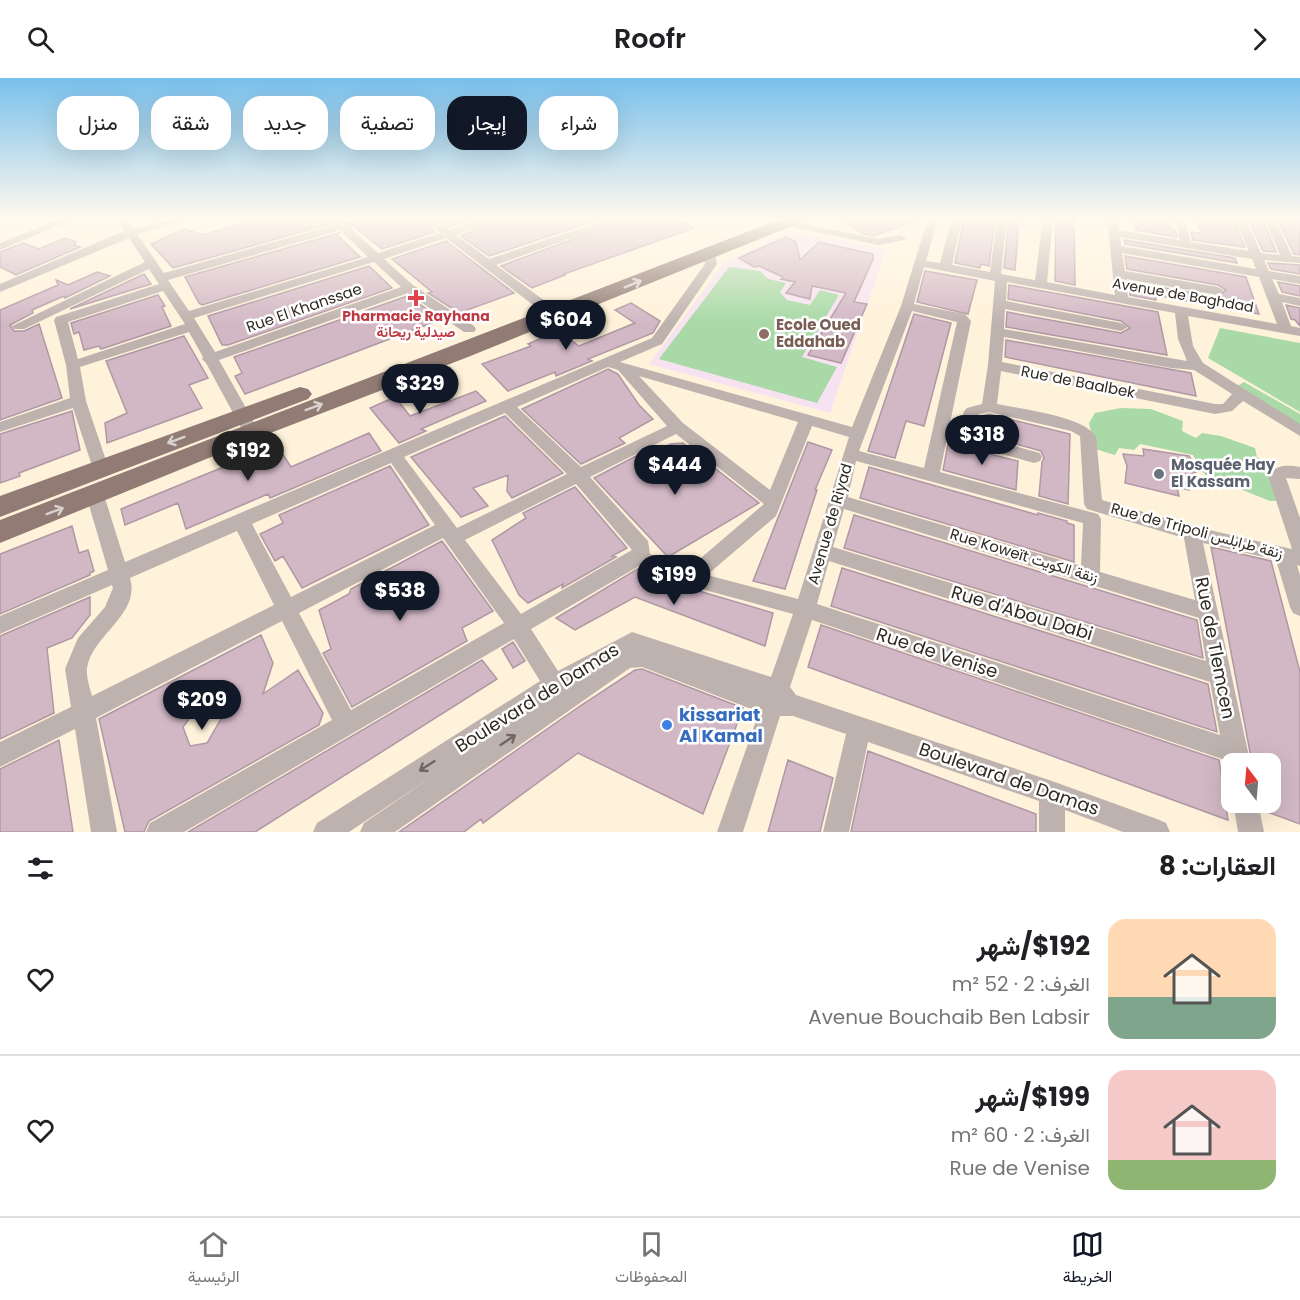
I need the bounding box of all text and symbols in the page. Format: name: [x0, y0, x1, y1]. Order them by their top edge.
text: Roofr: [614, 20, 686, 57]
icon: search: [24, 23, 57, 56]
icon: forward: [1243, 23, 1276, 56]
chip: منزل: [57, 96, 139, 150]
chip: شقة: [151, 96, 231, 150]
chip: جديد: [243, 96, 328, 150]
chip: تصفية: [340, 96, 435, 150]
chip: إيجار: [447, 96, 527, 150]
chip: شراء: [539, 96, 618, 150]
street label: Avenue de Baghdad: [1111, 273, 1255, 317]
street label: Rue El Khanssae: [243, 278, 364, 337]
one-way arrow: [623, 278, 641, 289]
marker: Pharmacie Rayhana صيدلية ريحانة: [409, 291, 423, 305]
pin: $604: [530, 300, 602, 351]
text: $604: [540, 305, 592, 333]
place label: Pharmacie Rayhana صيدلية ريحانة: [342, 306, 490, 342]
place label: Ecole Oued Eddahab: [776, 314, 861, 352]
marker: Ecole Oued Eddahab: [757, 327, 771, 341]
street label: Rue de Baalbek: [1019, 360, 1137, 403]
pin: $329: [384, 364, 456, 415]
text: $329: [396, 369, 444, 397]
one-way arrow: [304, 401, 323, 412]
pin: $318: [946, 415, 1018, 466]
text: $318: [959, 420, 1005, 448]
pin: $192: [212, 431, 284, 482]
one-way arrow: [167, 436, 185, 447]
text: $192: [226, 436, 270, 464]
pin: $444: [639, 445, 711, 496]
text: $444: [648, 450, 702, 478]
place label: Mosquée Hay El Kassam: [1171, 454, 1276, 492]
street label: Avenue de Riyad: [802, 461, 857, 587]
marker: Mosquée Hay El Kassam: [1152, 467, 1166, 481]
street label: Rue de Tripoli زنقة طرابلس: [1109, 497, 1286, 564]
one-way arrow: [45, 504, 63, 515]
street label: Rue Koweït زنقة الكويت: [948, 523, 1101, 588]
pin: $199: [638, 555, 710, 606]
text: $199: [651, 560, 697, 588]
pin: $538: [364, 571, 436, 622]
street label: Rue de Tlemcen: [1189, 575, 1242, 721]
text: $538: [374, 576, 426, 604]
street label: Rue d'Abou Dabi: [948, 579, 1096, 646]
street label: Rue de Venise: [873, 621, 1001, 684]
street label: Boulevard de Damas: [450, 637, 623, 758]
pin: $209: [166, 680, 238, 731]
text: $209: [177, 685, 227, 713]
place label: kissariat Al Kamal: [679, 702, 763, 748]
marker: kissariat Al Kamal: [660, 718, 674, 732]
one-way arrow: [499, 734, 516, 746]
street label: Boulevard de Damas: [916, 736, 1102, 821]
north arrow: [1221, 753, 1281, 813]
map controls: [1221, 753, 1281, 813]
one-way arrow: [419, 761, 436, 773]
text: العقارات: 8: [1159, 848, 1276, 884]
icon: filters: [24, 852, 57, 885]
text: $192/شهر: [976, 928, 1090, 964]
icon: home: [1156, 943, 1228, 1015]
icon: heart: [24, 963, 57, 996]
text: الغرف: 2 · 52 m²: [952, 970, 1090, 998]
text: Avenue Bouchaib Ben Labsir: [808, 1003, 1090, 1031]
text: $199/شهر: [975, 1079, 1090, 1115]
icon: home: [1156, 1094, 1228, 1166]
icon: heart: [24, 1114, 57, 1147]
text: الغرف: 2 · 60 m²: [951, 1121, 1090, 1149]
text: Rue de Venise: [950, 1154, 1090, 1182]
tab: الرئيسية: [188, 1228, 240, 1291]
tab: المحفوظات: [615, 1228, 687, 1291]
tab: الخريطة: [1063, 1228, 1112, 1291]

